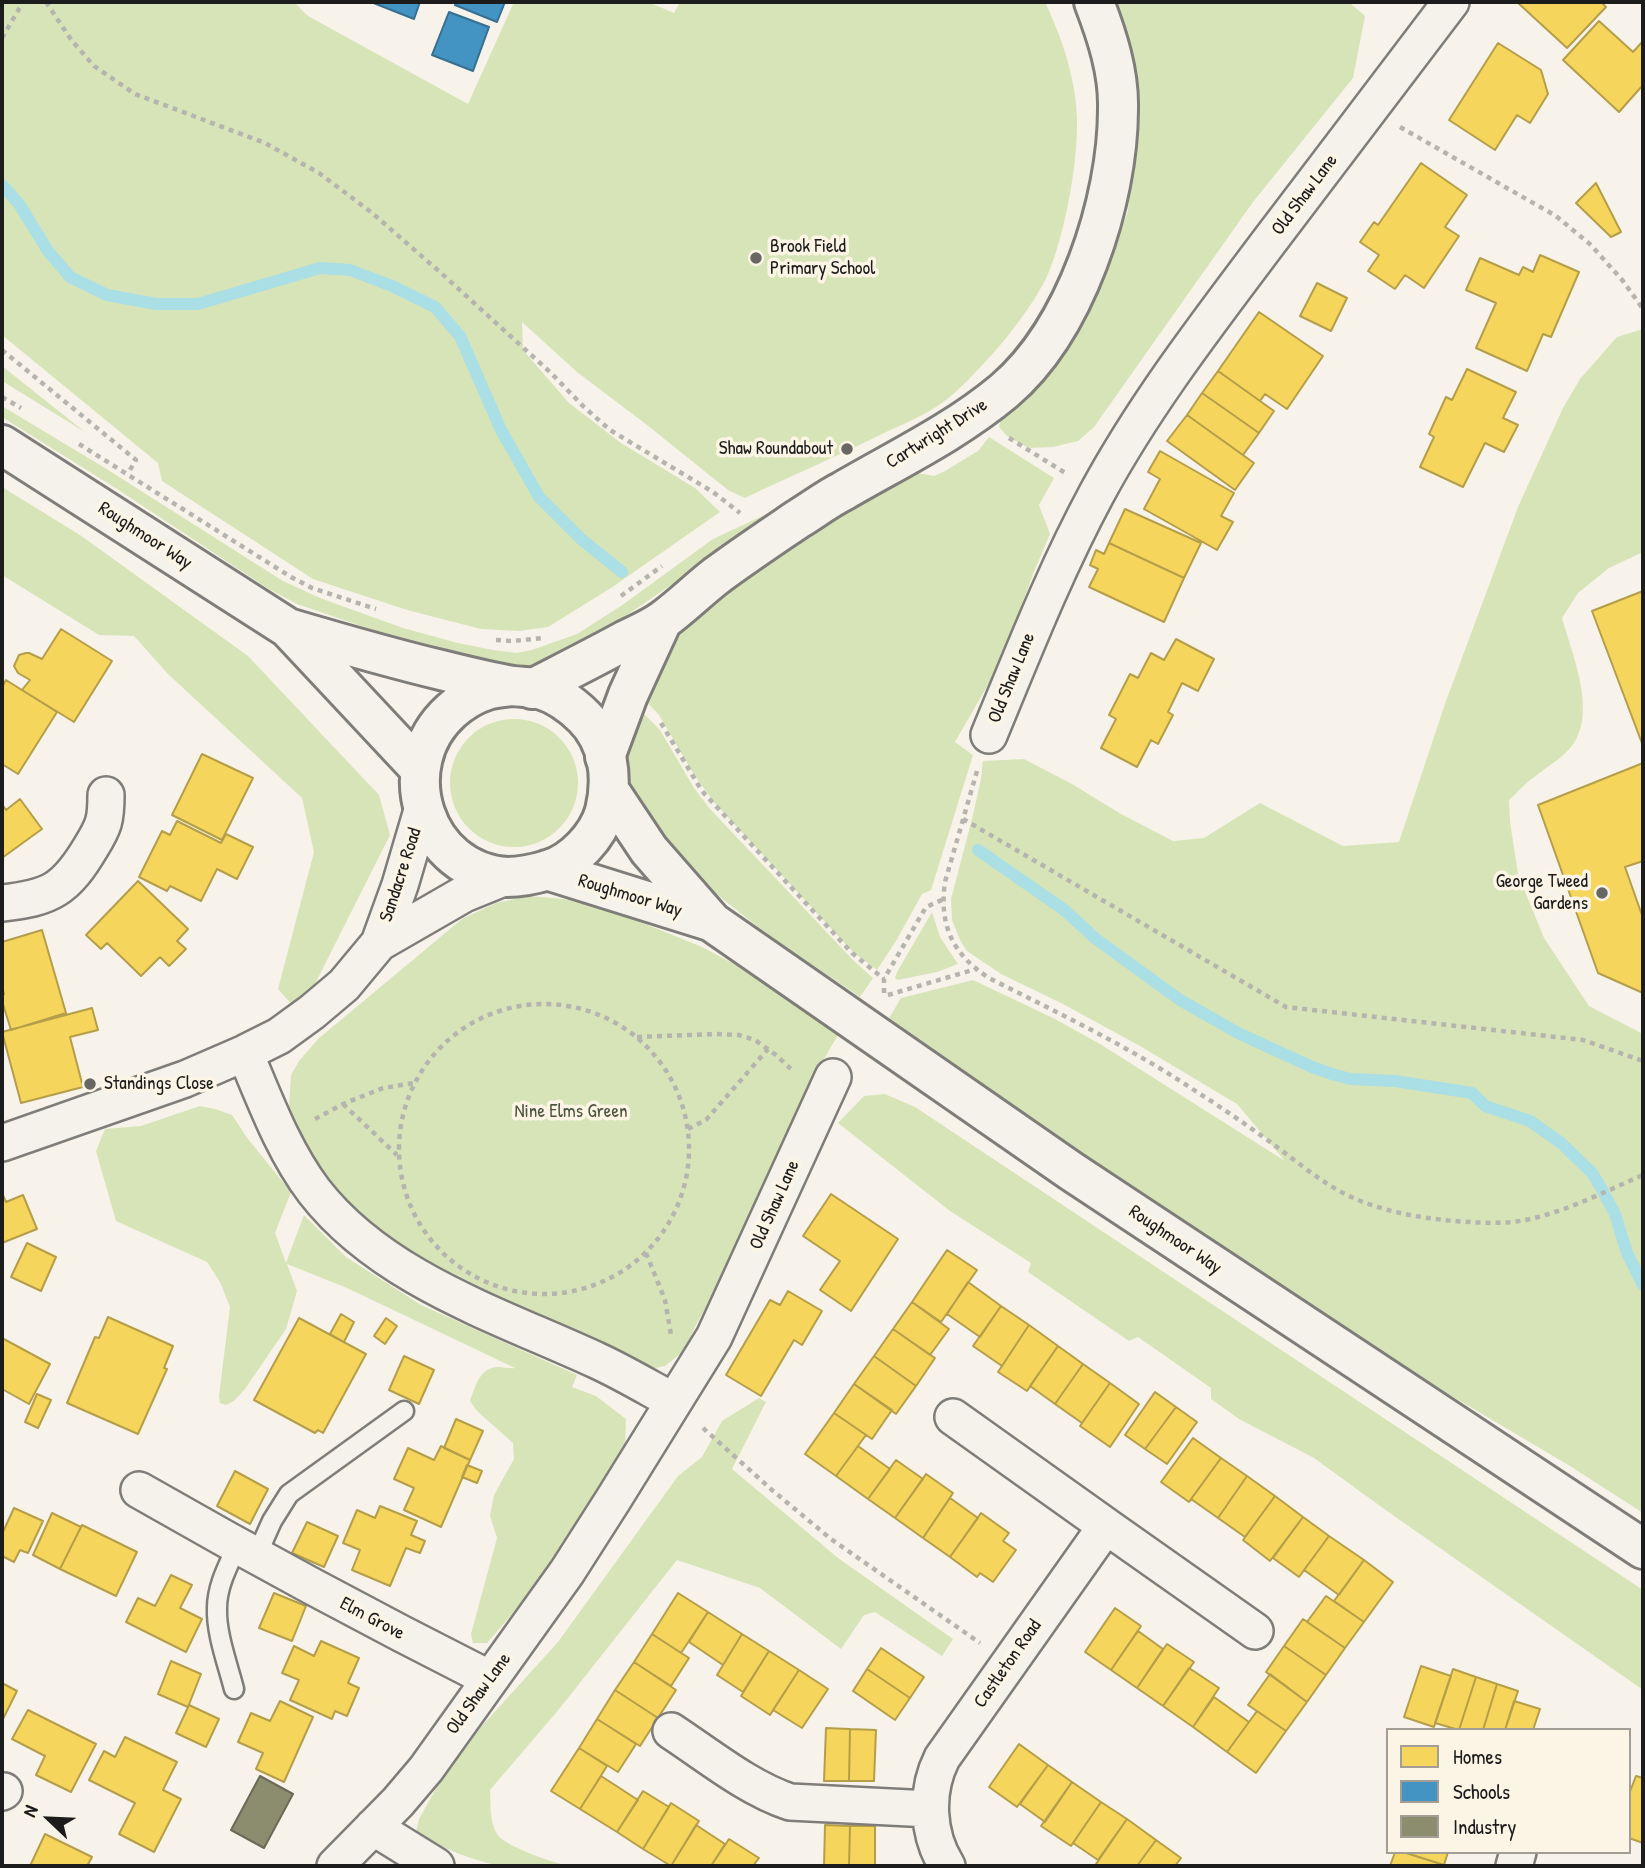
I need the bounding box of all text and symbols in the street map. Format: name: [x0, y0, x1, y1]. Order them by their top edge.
street label: Old Shaw Lane: [1267, 150, 1343, 240]
place label: Brook Field Primary School: [770, 236, 875, 280]
marker: Brook Field Primary School: [748, 250, 764, 266]
street label: Cartwright Drive: [882, 394, 992, 474]
place label: Shaw Roundabout: [719, 438, 833, 460]
marker: Shaw Roundabout: [839, 441, 855, 457]
street label: Roughmoor Way: [94, 497, 196, 575]
street label: Old Shaw Lane: [984, 630, 1040, 726]
street label: Sandacre Road: [375, 825, 427, 925]
street label: Roughmoor Way: [575, 869, 685, 923]
place label: George Tweed Gardens: [1496, 871, 1588, 915]
marker: George Tweed Gardens: [1594, 885, 1610, 901]
place label: Standings Close: [104, 1073, 214, 1095]
marker: Standings Close: [82, 1076, 98, 1092]
park label: Nine Elms Green: [514, 1101, 628, 1123]
street label: Old Shaw Lane: [745, 1157, 805, 1253]
street label: Roughmoor Way: [1124, 1201, 1226, 1279]
street label: Elm Grove: [336, 1593, 408, 1645]
street label: Castleton Road: [969, 1615, 1047, 1713]
street label: Old Shaw Lane: [442, 1649, 516, 1739]
legend: [1386, 1728, 1631, 1854]
text: Homes: [1453, 1742, 1502, 1771]
text: Schools: [1453, 1777, 1510, 1806]
north arrow: [14, 1784, 84, 1854]
text: N: [16, 1801, 44, 1821]
text: Industry: [1453, 1812, 1516, 1841]

